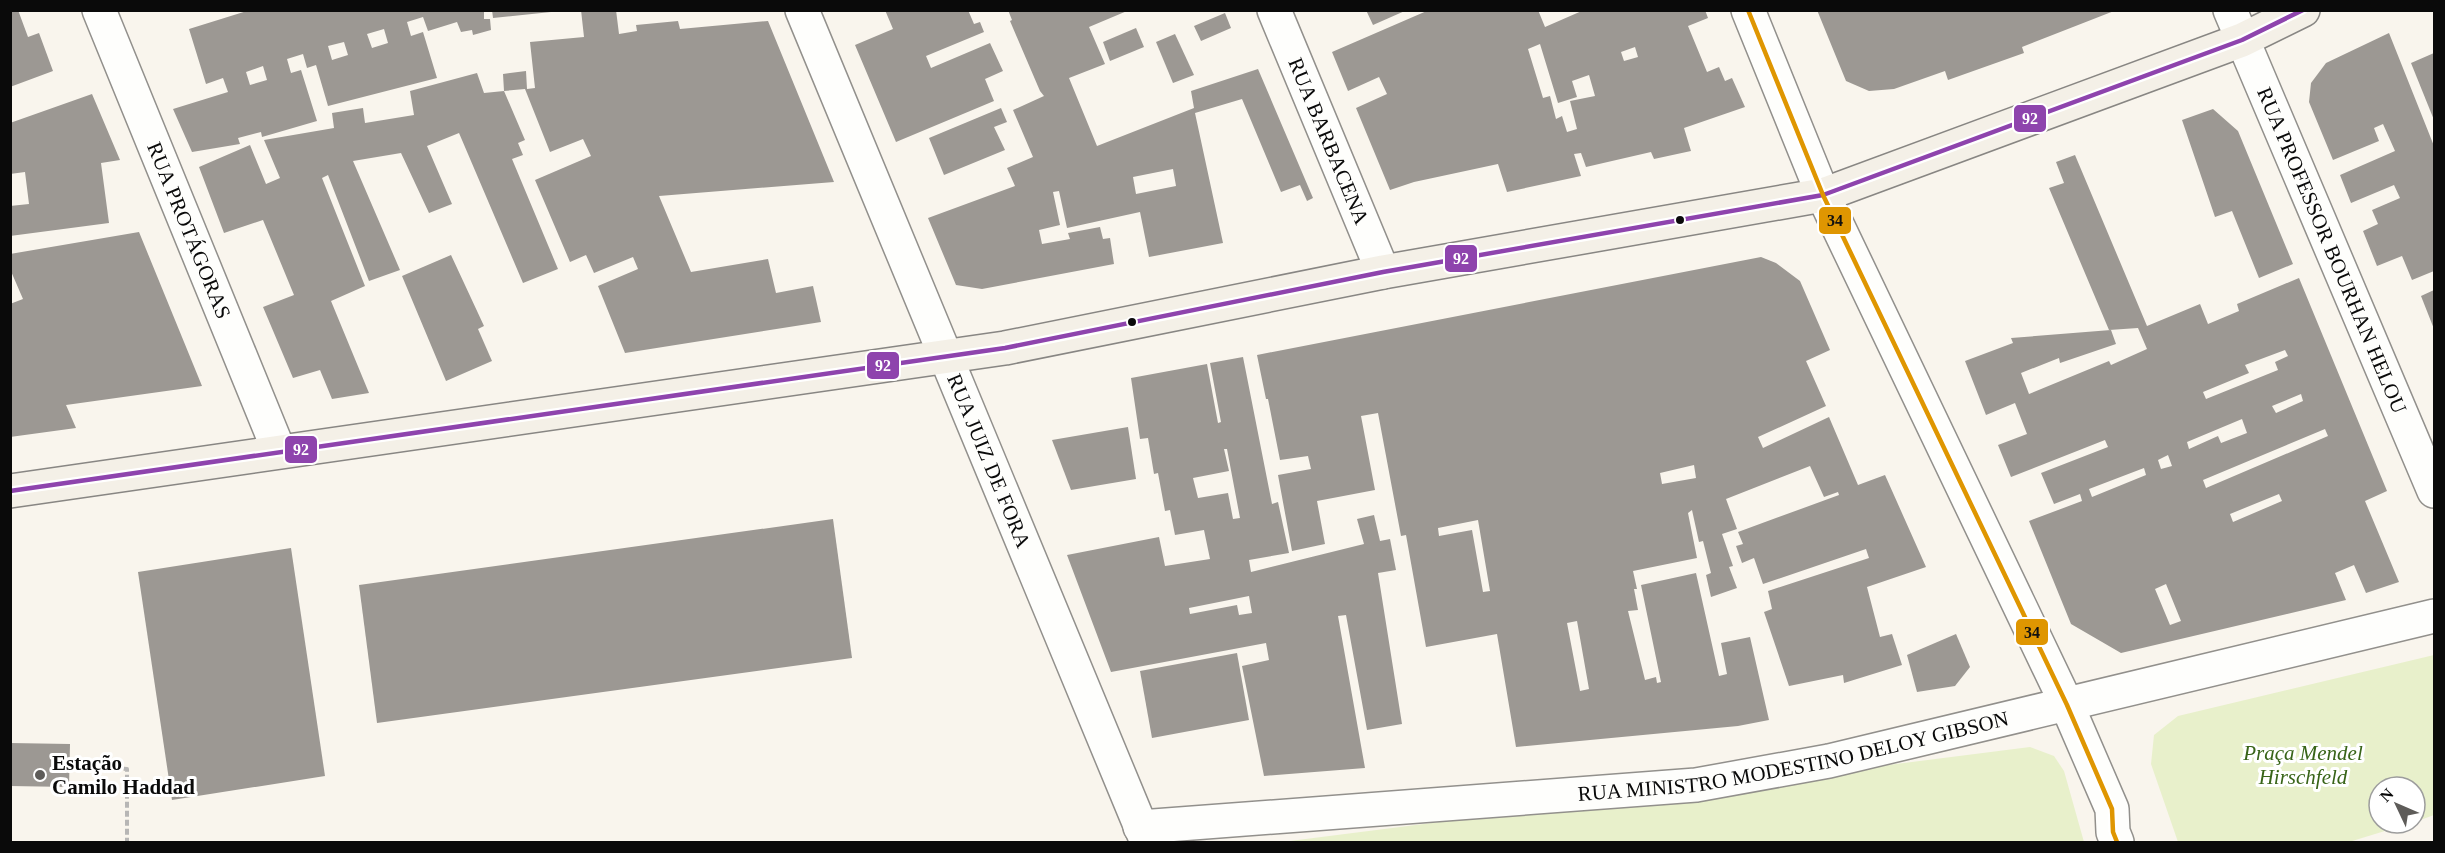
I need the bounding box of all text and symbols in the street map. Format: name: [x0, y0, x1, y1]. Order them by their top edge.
street label: RUA BARBACENA: [1283, 54, 1374, 229]
street label: RUA PROFESSOR BOURHAN HELOU: [2252, 84, 2412, 417]
line badge: 92: [2013, 104, 2047, 133]
text: 92: [2022, 110, 2038, 127]
street label: RUA PROTÁGORAS: [142, 139, 236, 322]
line badge: 34: [1818, 206, 1852, 235]
text: 34: [1827, 212, 1843, 229]
unlabelled marker: [1674, 214, 1686, 226]
line badge: 92: [1444, 244, 1478, 273]
text: 92: [1453, 250, 1469, 267]
unlabelled marker: [1126, 316, 1138, 328]
line badge: 92: [866, 351, 900, 380]
text: 92: [875, 357, 891, 374]
street label: RUA JUIZ DE FORA: [942, 370, 1036, 552]
line badge: 92: [284, 435, 318, 464]
text: 92: [293, 441, 309, 458]
line badge: 34: [2015, 618, 2049, 646]
text: 34: [2024, 624, 2040, 641]
street label: RUA MINISTRO MODESTINO DELOY GIBSON: [1577, 706, 2011, 806]
park label: Praça Mendel Hirschfeld: [2242, 741, 2363, 789]
place label: Estação Camilo Haddad: [52, 751, 195, 799]
marker: Estação Camilo Haddad: [33, 768, 47, 782]
north arrow: [2367, 775, 2427, 835]
text: N: [2376, 785, 2397, 805]

